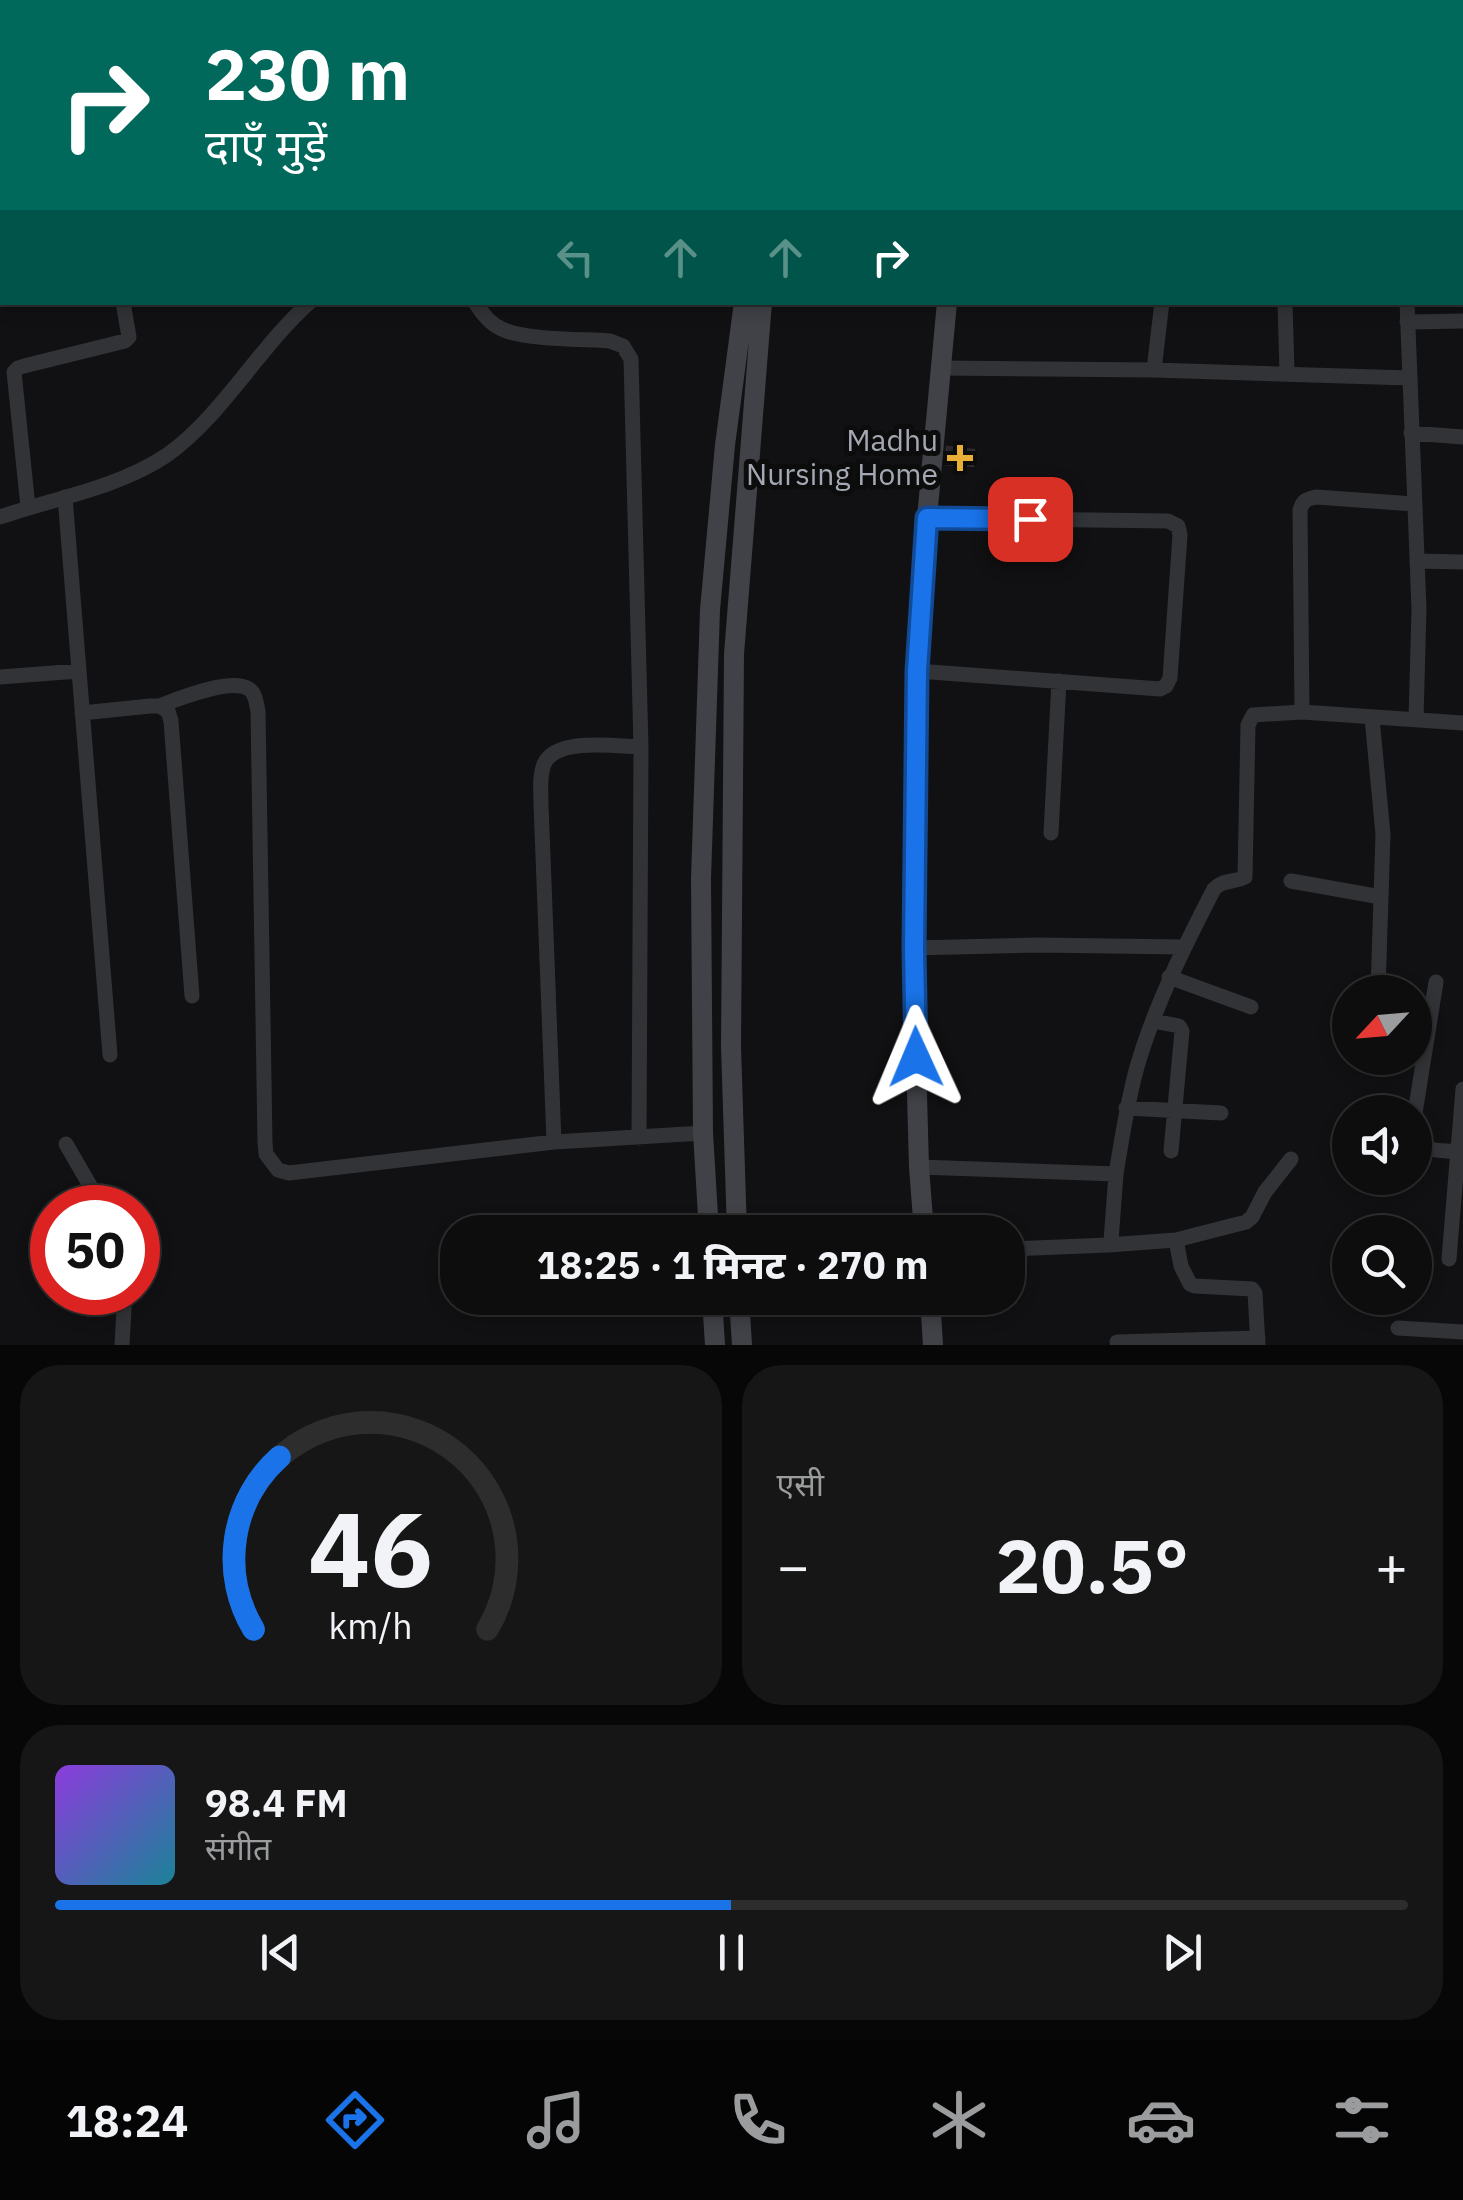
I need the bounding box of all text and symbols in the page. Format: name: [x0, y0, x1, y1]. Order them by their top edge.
text: 230 m: [205, 28, 410, 119]
icon: right: [40, 40, 170, 170]
text: दाएँ मुड़ें: [205, 116, 327, 174]
icon: left: [548, 230, 603, 285]
icon: ahead: [653, 230, 708, 285]
icon: ahead: [758, 230, 813, 285]
icon: right: [863, 230, 918, 285]
place label: Madhu Nursing Home: [746, 420, 938, 493]
marker: Madhu Nursing Home: [947, 445, 973, 471]
pin: [988, 477, 1073, 562]
icon: arrive: [1003, 492, 1058, 547]
north arrow: [1332, 975, 1432, 1075]
map controls: [1332, 975, 1432, 1315]
position arrow: [864, 1005, 968, 1109]
button: sound: [1332, 1095, 1432, 1195]
speed limit sign: 50: [30, 1185, 160, 1315]
button: search: [1332, 1215, 1432, 1315]
text: 18:25 · 1 मिनट · 270 m: [537, 1240, 928, 1289]
text: एसी: [777, 1463, 824, 1505]
text: 46: [308, 1480, 433, 1616]
text: 20.5°: [995, 1516, 1189, 1614]
text: −: [777, 1530, 810, 1601]
text: +: [1375, 1530, 1408, 1601]
text: km/h: [329, 1602, 413, 1649]
text: 98.4 FM: [205, 1778, 348, 1827]
text: संगीत: [205, 1827, 271, 1869]
icon: previous: [253, 1925, 308, 1980]
icon: pause: [704, 1925, 759, 1980]
icon: next: [1155, 1925, 1210, 1980]
icon: directions: [320, 2085, 390, 2155]
icon: music: [521, 2085, 591, 2155]
icon: phone: [723, 2085, 793, 2155]
icon: climate: [924, 2085, 994, 2155]
icon: car: [1126, 2085, 1196, 2155]
icon: filters: [1327, 2085, 1397, 2155]
text: 18:24: [66, 2091, 189, 2149]

